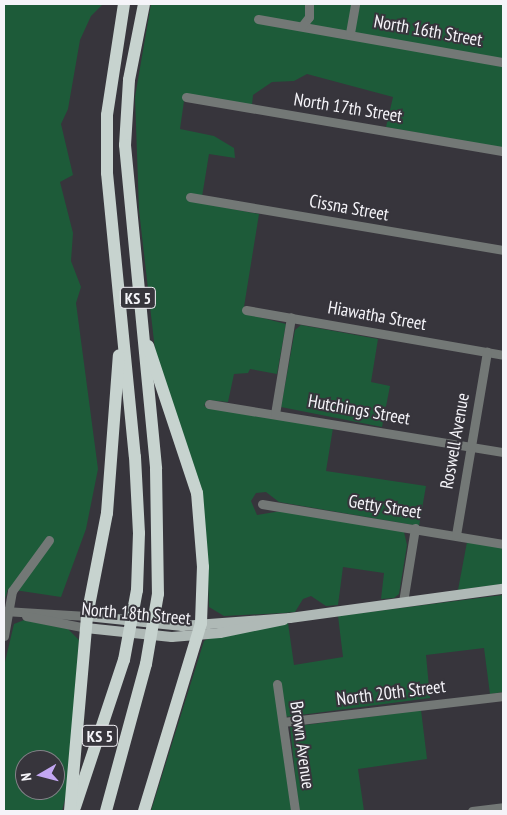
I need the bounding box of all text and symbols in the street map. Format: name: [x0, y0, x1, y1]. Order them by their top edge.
street label: North 16th Street: [372, 11, 484, 51]
street label: North 17th Street: [292, 89, 404, 127]
street label: Cissna Street: [307, 190, 391, 226]
road number: KS 5: [119, 284, 157, 312]
street label: Hiawatha Street: [326, 297, 428, 335]
street label: Hutchings Street: [306, 390, 412, 430]
street label: Roswell Avenue: [436, 391, 474, 491]
street label: Getty Street: [347, 491, 423, 523]
street label: North 18th Street: [80, 598, 192, 630]
street label: North 20th Street: [335, 676, 447, 710]
street label: Brown Avenue: [285, 699, 319, 791]
road number: KS 5: [81, 722, 119, 749]
north arrow: [15, 750, 65, 800]
text: N: [17, 772, 36, 782]

